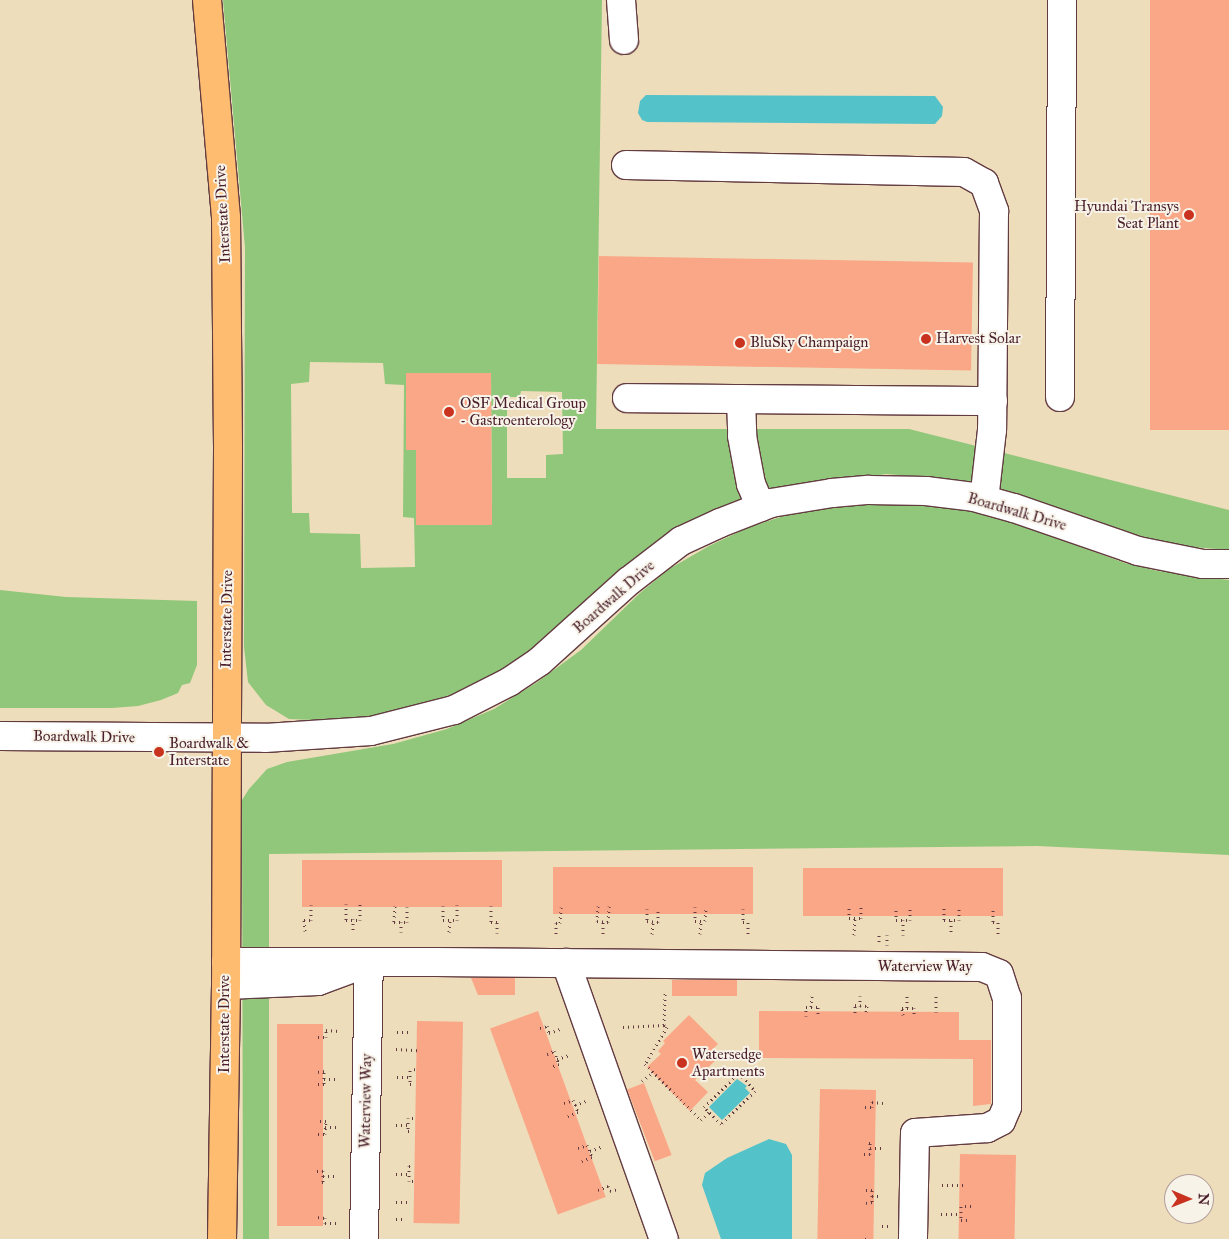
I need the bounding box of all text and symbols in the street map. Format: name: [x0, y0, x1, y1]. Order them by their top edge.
street label: Interstate Drive: [211, 164, 235, 264]
place label: Hyundai Transys Seat Plant: [1074, 197, 1179, 232]
marker: Hyundai Transys Seat Plant: [1183, 209, 1195, 221]
place label: Harvest Solar: [936, 330, 1021, 348]
marker: Harvest Solar: [920, 333, 932, 345]
place label: BluSky Champaign: [750, 334, 868, 352]
marker: BluSky Champaign: [734, 337, 746, 349]
place label: OSF Medical Group - Gastroenterology: [460, 394, 586, 429]
marker: OSF Medical Group - Gastroenterology: [442, 405, 456, 419]
street label: Boardwalk Drive: [965, 489, 1069, 535]
street label: Boardwalk Drive: [570, 557, 658, 637]
street label: Interstate Drive: [217, 570, 237, 668]
street label: Boardwalk Drive: [33, 727, 135, 747]
place label: Boardwalk & Interstate: [169, 734, 249, 769]
marker: Boardwalk & Interstate: [153, 746, 165, 758]
street label: Waterview Way: [878, 958, 972, 976]
street label: Interstate Drive: [216, 975, 234, 1073]
place label: Watersedge Apartments: [692, 1045, 765, 1080]
street label: Waterview Way: [356, 1054, 376, 1148]
marker: Watersedge Apartments: [676, 1057, 688, 1069]
north arrow: [1164, 1174, 1214, 1224]
text: N: [1195, 1193, 1212, 1205]

